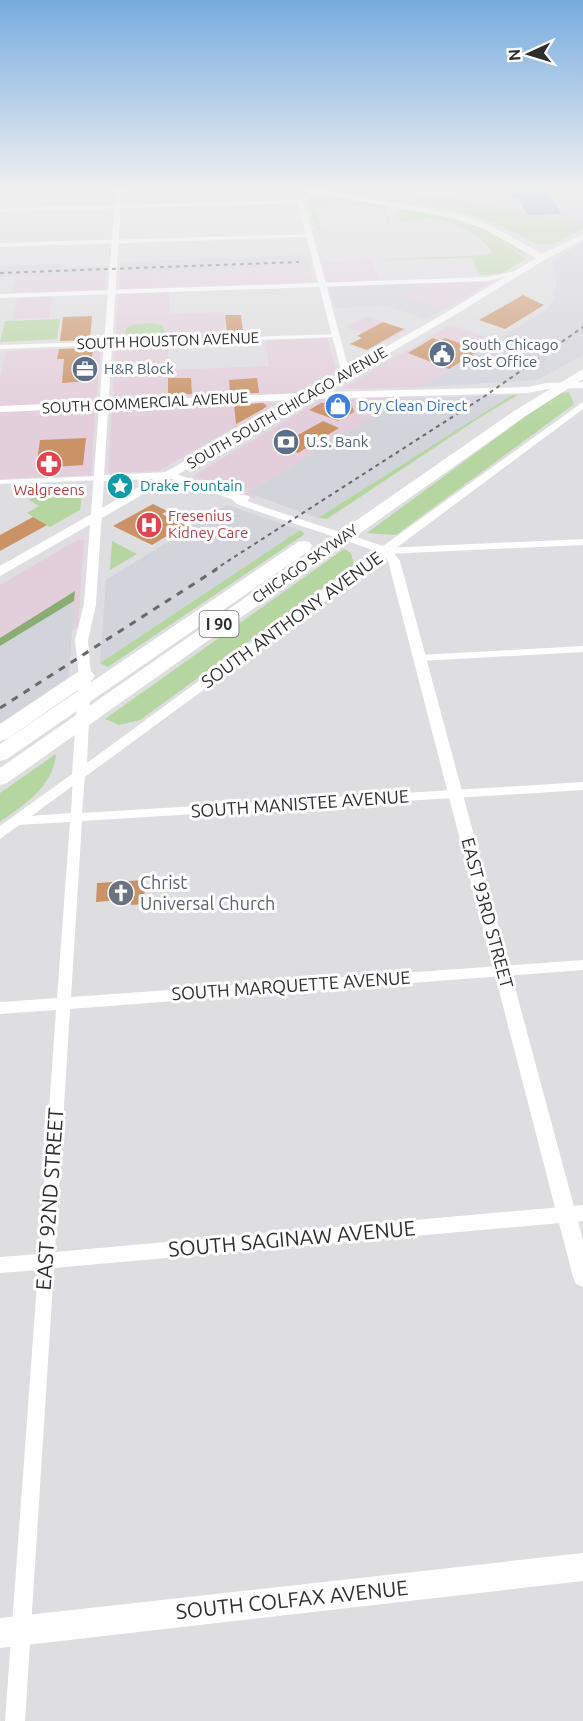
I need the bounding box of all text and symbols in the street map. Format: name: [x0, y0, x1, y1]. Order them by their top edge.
north arrow: [499, 24, 559, 84]
text: N: [505, 48, 523, 62]
street label: SOUTH HOUSTON AVENUE: [77, 329, 259, 352]
place label: South Chicago Post Office: [462, 336, 559, 370]
public building icon: South Chicago Post Office: [427, 339, 457, 369]
street label: SOUTH SOUTH CHICAGO AVENUE: [184, 343, 390, 472]
office icon: H&R Block: [70, 354, 100, 384]
place label: H&R Block: [104, 360, 174, 377]
street label: SOUTH COMMERCIAL AVENUE: [41, 389, 249, 416]
shop icon: Dry Clean Direct: [323, 391, 353, 421]
place label: Dry Clean Direct: [358, 397, 468, 414]
bank icon: U.S. Bank: [271, 427, 301, 457]
place label: U.S. Bank: [306, 433, 369, 450]
pharmacy icon: Walgreens: [34, 449, 64, 479]
place icon: Drake Fountain: [105, 471, 135, 501]
place label: Drake Fountain: [140, 477, 243, 494]
place label: Walgreens: [13, 481, 85, 498]
place label: Fresenius Kidney Care: [168, 507, 248, 541]
hospital icon: Fresenius Kidney Care: [134, 510, 164, 540]
street label: CHICAGO SKYWAY: [249, 521, 361, 606]
street label: SOUTH ANTHONY AVENUE: [197, 547, 386, 691]
road number: I 90: [200, 611, 238, 637]
street label: SOUTH MANISTEE AVENUE: [190, 785, 410, 821]
street label: EAST 93RD STREET: [458, 835, 518, 990]
place label: Christ Universal Church: [140, 872, 275, 913]
church icon: Christ Universal Church: [106, 878, 136, 908]
street label: SOUTH MARQUETTE AVENUE: [171, 967, 411, 1004]
street label: EAST 92ND STREET: [31, 1107, 67, 1291]
street label: SOUTH SAGINAW AVENUE: [167, 1215, 416, 1261]
street label: SOUTH COLFAX AVENUE: [175, 1575, 409, 1623]

